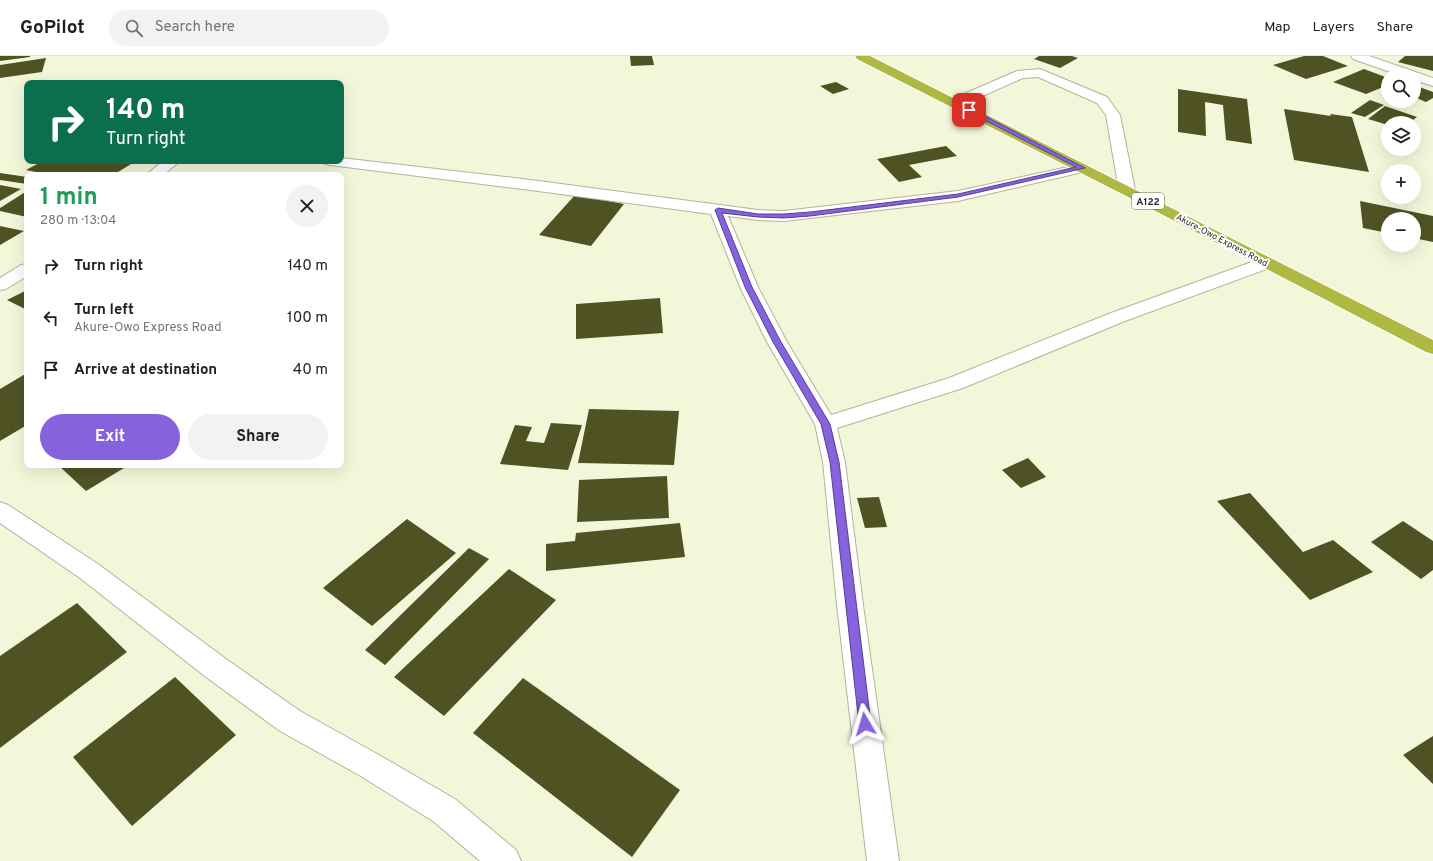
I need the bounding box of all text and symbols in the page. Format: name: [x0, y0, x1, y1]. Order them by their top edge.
search box: [109, 10, 389, 46]
text: GoPilot: [20, 16, 85, 40]
icon: search: [123, 17, 145, 39]
text: Search here: [155, 18, 235, 37]
text: Map: [1264, 19, 1290, 36]
text: Layers: [1312, 19, 1354, 36]
text: Share: [1376, 19, 1413, 36]
map controls: [1381, 68, 1421, 252]
button: search: [1381, 68, 1421, 108]
text: 140 m: [106, 93, 185, 129]
pin: [952, 93, 986, 127]
icon: right: [40, 96, 92, 148]
icon: arrive: [958, 99, 980, 121]
button: layers: [1381, 116, 1421, 156]
text: Turn right: [106, 128, 186, 151]
button: +: [1381, 164, 1421, 204]
text: 1 min: [40, 183, 98, 213]
button: close: [286, 185, 328, 227]
road number: A122: [1132, 193, 1164, 209]
street label: Akure-Owo Express Road: [1174, 212, 1269, 269]
button: −: [1381, 212, 1421, 252]
text: 280 m · 13:04: [40, 213, 116, 229]
icon: right: [40, 255, 62, 277]
text: Turn right: [74, 257, 143, 276]
text: 140 m: [288, 257, 328, 276]
text: Turn left: [74, 301, 134, 320]
icon: left: [40, 307, 62, 329]
text: 100 m: [287, 309, 328, 328]
text: Akure-Owo Express Road: [74, 320, 222, 336]
icon: arrive: [40, 359, 62, 381]
text: Arrive at destination: [74, 361, 217, 380]
text: 40 m: [293, 361, 328, 380]
button: Exit: [40, 414, 180, 460]
button: Share: [188, 414, 328, 460]
position arrow: [844, 703, 886, 745]

